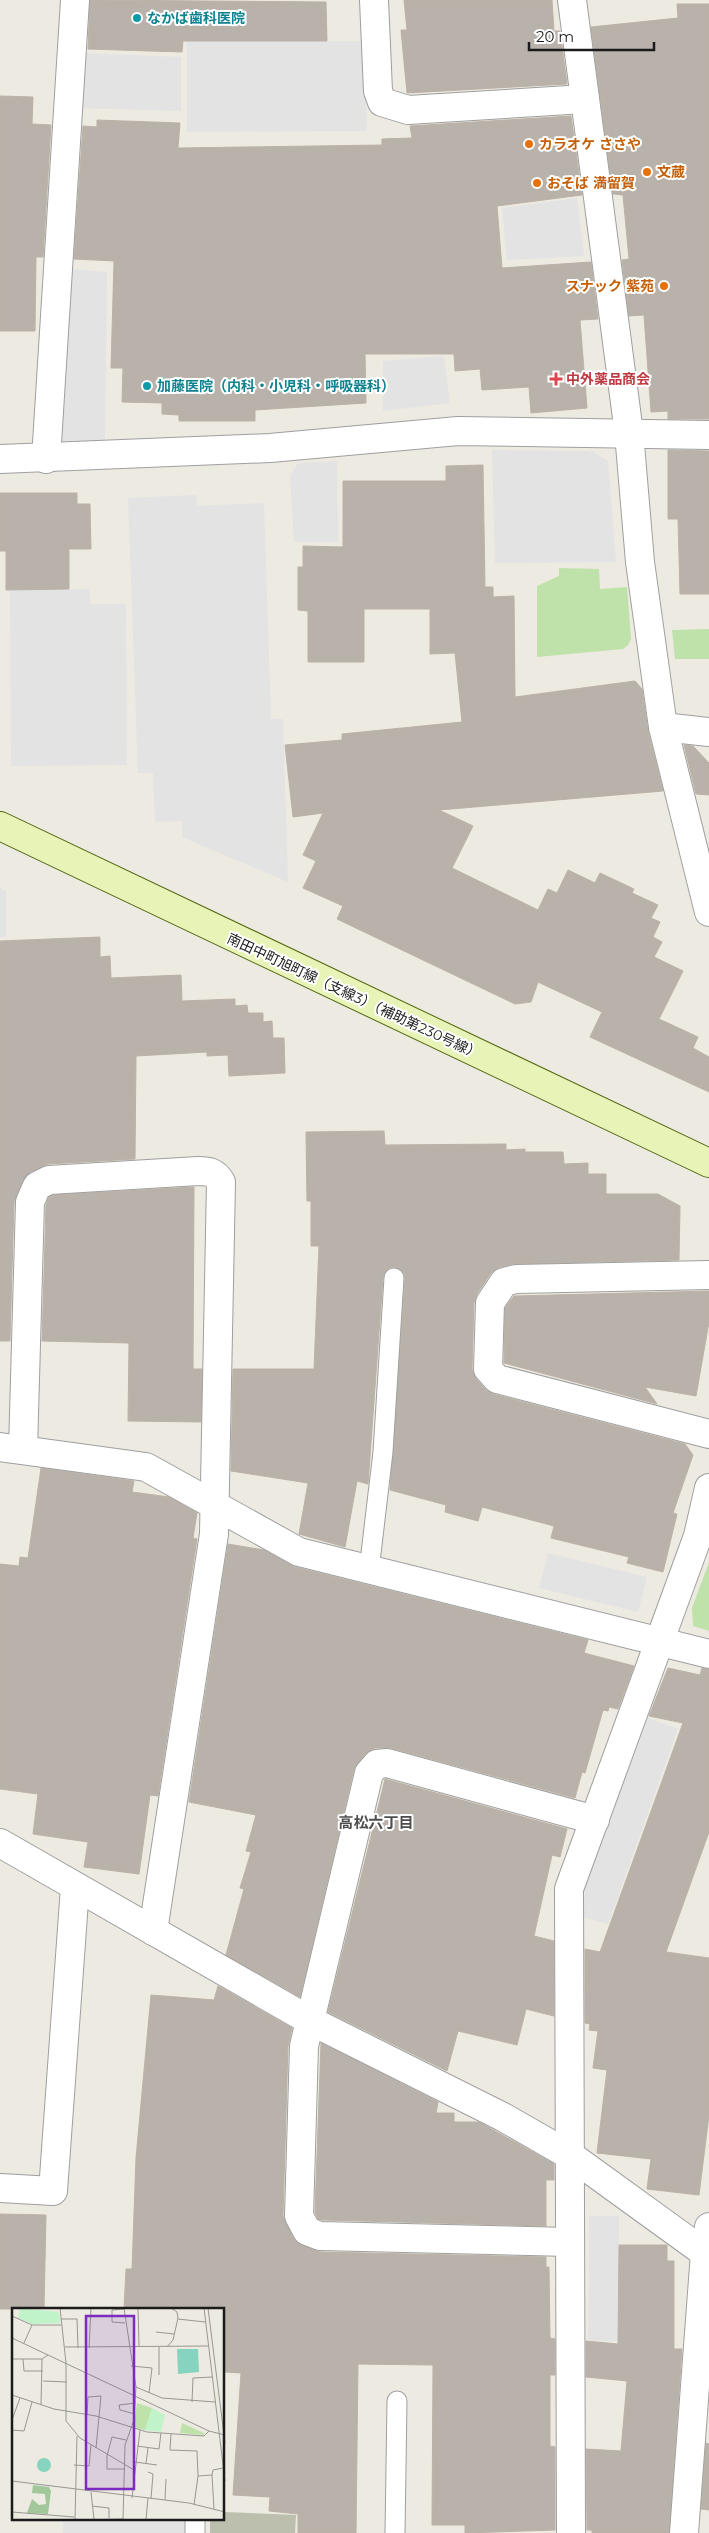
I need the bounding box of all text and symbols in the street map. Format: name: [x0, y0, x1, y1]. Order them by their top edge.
place label: なかば歯科医院: [147, 9, 245, 27]
marker: なかば歯科医院: [131, 12, 143, 24]
scale bar: [529, 20, 654, 52]
text: 20 m: [536, 27, 574, 46]
place label: カラオケ ささや: [539, 135, 641, 153]
marker: カラオケ ささや: [523, 138, 535, 150]
place label: 文蔵: [657, 163, 685, 181]
marker: 文蔵: [641, 166, 653, 178]
place label: おそば 満留賀: [547, 174, 635, 192]
marker: おそば 満留賀: [531, 177, 543, 189]
place label: スナック 紫苑: [566, 277, 654, 295]
marker: スナック 紫苑: [658, 280, 670, 292]
place label: 中外薬品商会: [566, 370, 650, 388]
marker: 中外薬品商会: [550, 373, 562, 385]
place label: 加藤医院（内科・小児科・呼吸器科）: [157, 377, 395, 395]
marker: 加藤医院（内科・小児科・呼吸器科）: [141, 380, 153, 392]
street label: 南田中町旭町線（支線3）（補助第230号線）: [224, 929, 484, 1063]
district label: 高松六丁目: [338, 1813, 414, 1832]
inset map: [12, 2308, 225, 2520]

